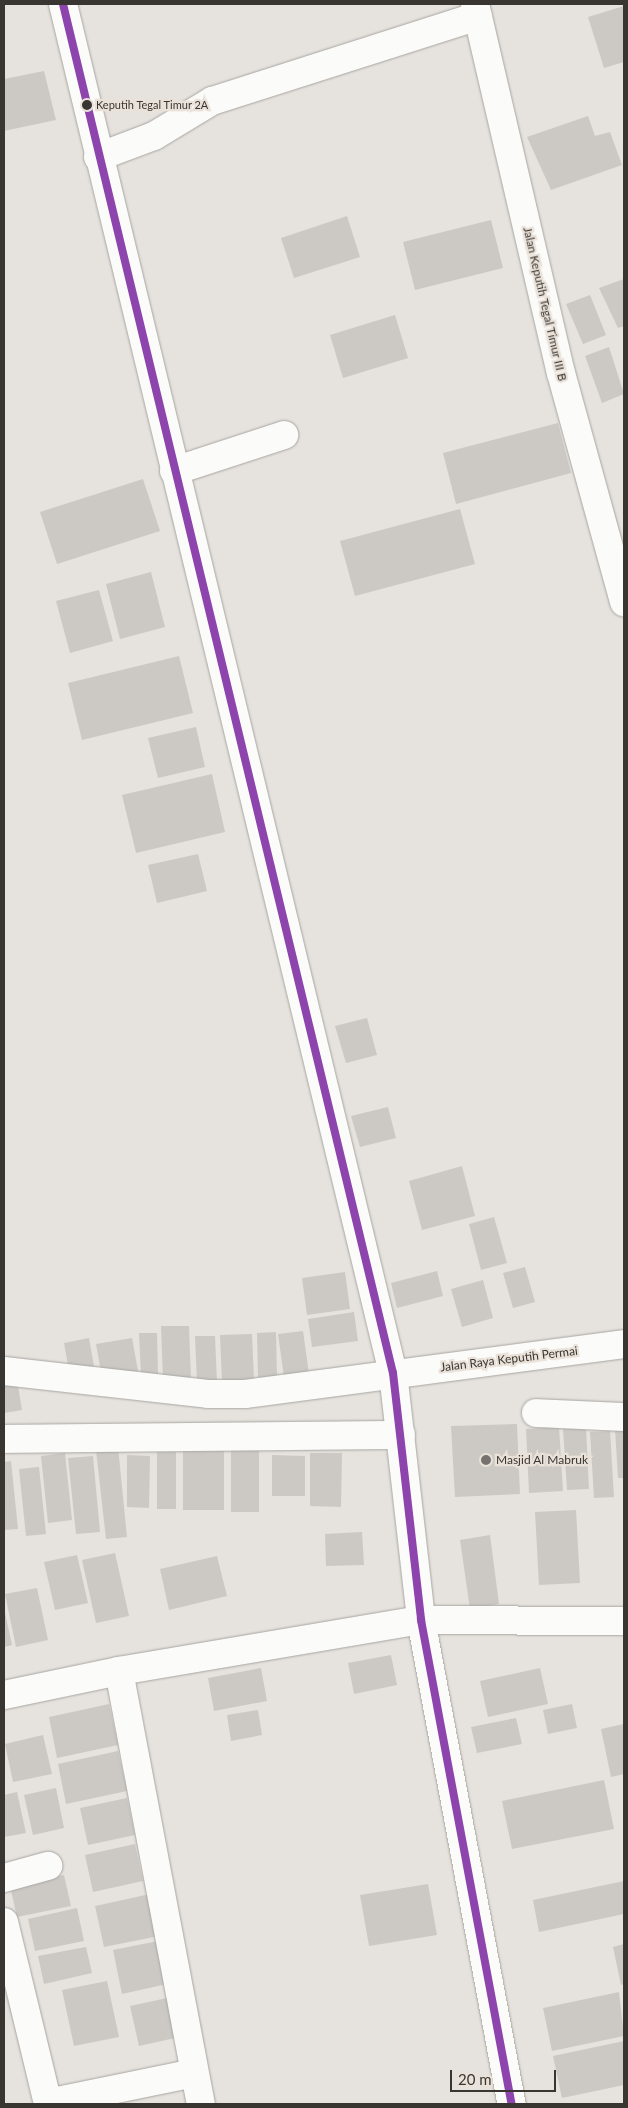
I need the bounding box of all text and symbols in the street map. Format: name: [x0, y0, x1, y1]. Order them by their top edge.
place label: Keputih Tegal Timur 2A: [96, 98, 209, 112]
marker: Keputih Tegal Timur 2A: [82, 100, 92, 110]
street label: Jalan Keputih Tegal Timur III B: [520, 225, 570, 383]
street label: Jalan Raya Keputih Permai: [439, 1343, 579, 1375]
place label: Masjid Al Mabruk: [496, 1453, 588, 1467]
marker: Masjid Al Mabruk: [480, 1454, 492, 1466]
scale bar: [453, 2060, 559, 2092]
text: 20 m: [458, 2070, 492, 2088]

